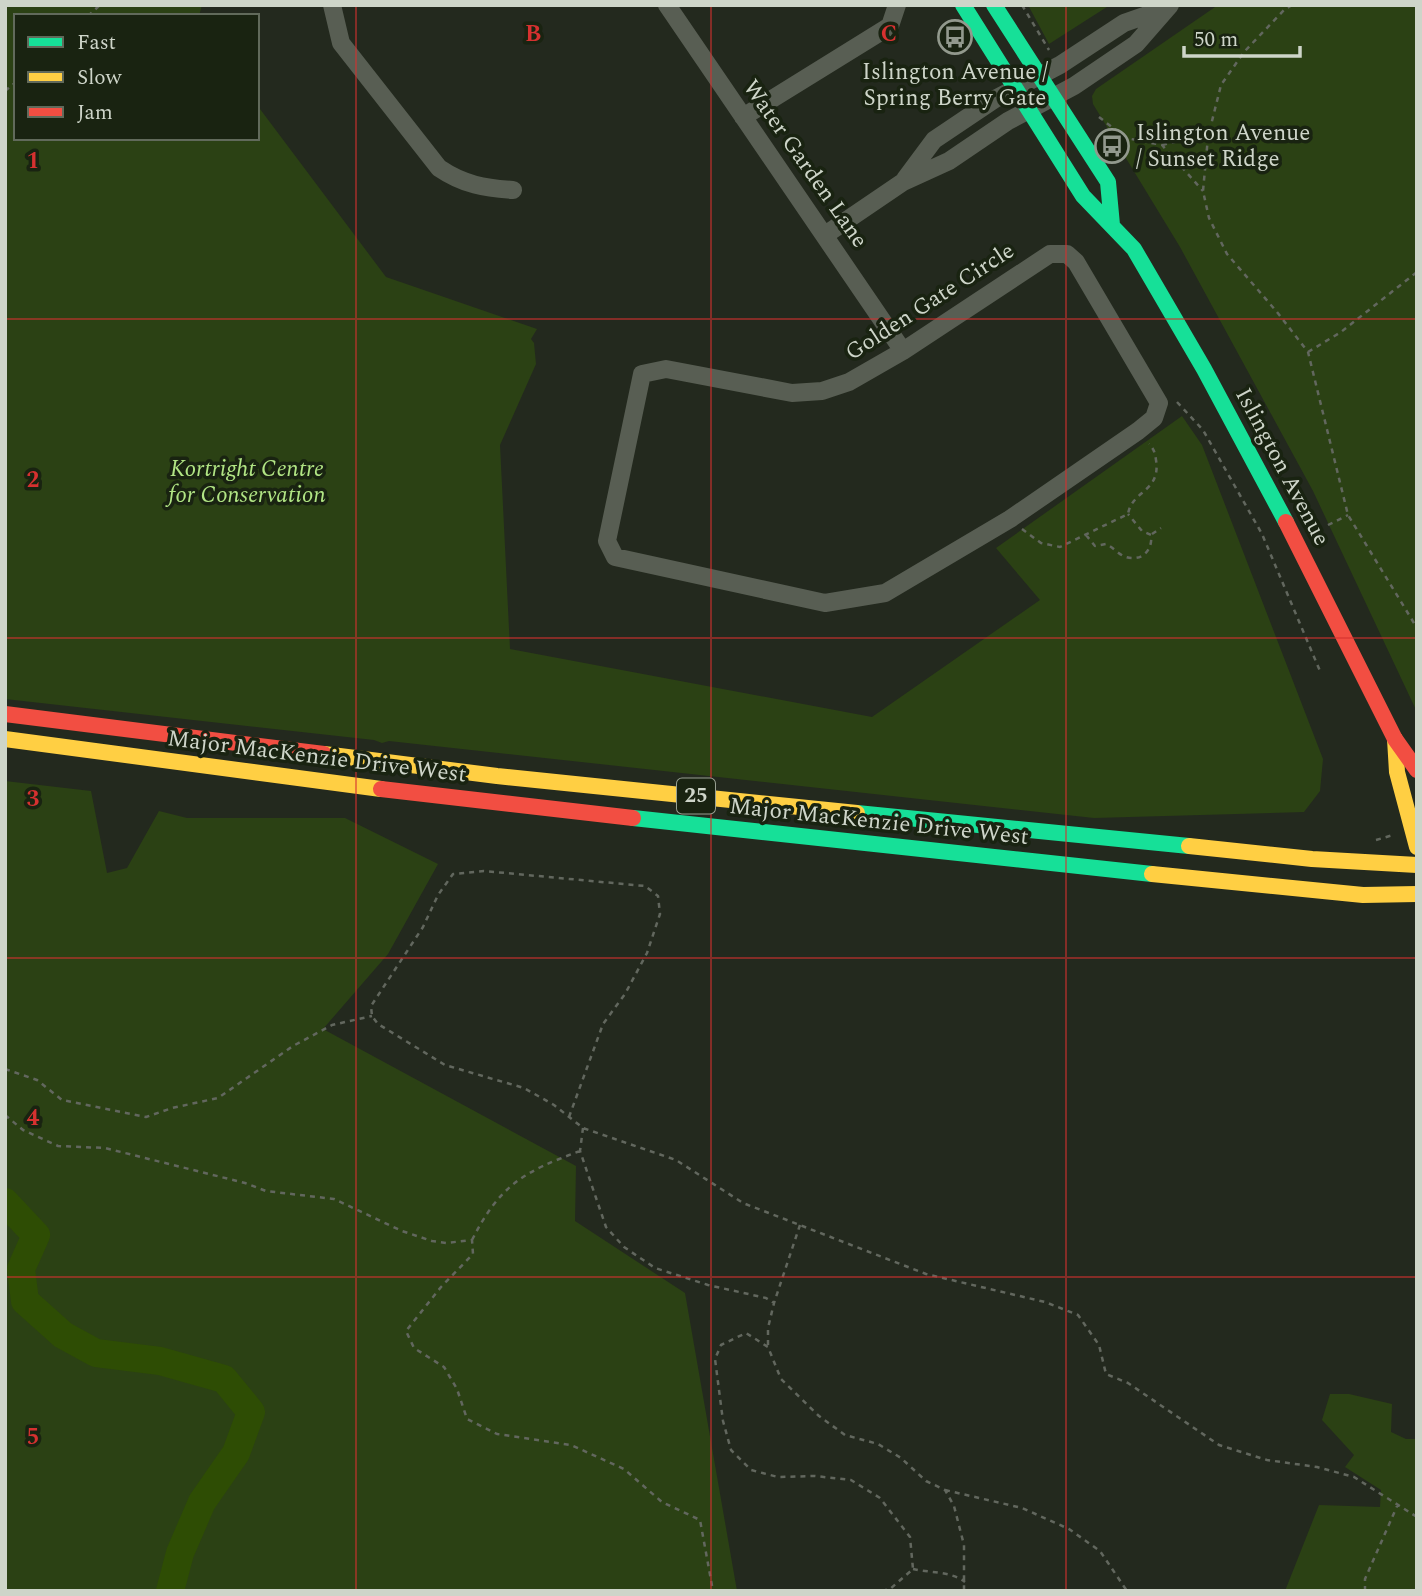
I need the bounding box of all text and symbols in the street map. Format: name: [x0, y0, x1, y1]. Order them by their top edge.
legend: [14, 14, 259, 140]
scale bar: [1184, 14, 1300, 58]
text: B: [525, 17, 541, 52]
text: C: [881, 17, 897, 52]
bus stop icon: Islington Avenue / Spring Berry Gate: [936, 18, 974, 56]
text: 50 m: [1194, 24, 1238, 56]
text: Fast: [77, 27, 116, 59]
place label: Islington Avenue / Spring Berry Gate: [862, 55, 1048, 116]
text: Slow: [77, 62, 123, 94]
street label: Water Garden Lane: [734, 72, 876, 256]
text: Jam: [77, 97, 113, 129]
place label: Islington Avenue / Sunset Ridge: [1136, 116, 1310, 177]
bus stop icon: Islington Avenue / Sunset Ridge: [1093, 127, 1131, 165]
text: 1: [27, 144, 39, 179]
street label: Golden Gate Circle: [838, 234, 1022, 370]
street label: Islington Avenue: [1226, 382, 1338, 552]
park label: Kortright Centre for Conservation: [165, 452, 326, 513]
text: 2: [27, 463, 40, 498]
street label: Major MacKenzie Drive West: [166, 721, 468, 793]
road number: 25: [677, 778, 715, 814]
text: 3: [27, 782, 40, 817]
street label: Major MacKenzie Drive West: [728, 789, 1030, 855]
text: 4: [27, 1101, 40, 1136]
text: 5: [27, 1420, 39, 1455]

